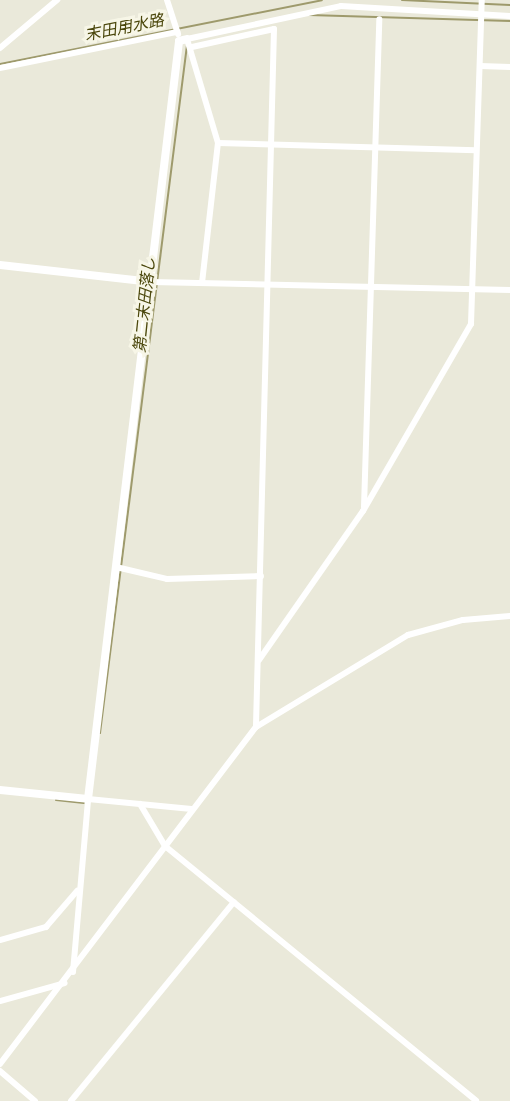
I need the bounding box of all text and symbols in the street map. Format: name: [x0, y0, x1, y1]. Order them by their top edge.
water label: 末田用水路: [83, 10, 165, 44]
water label: 第二末田落し: [129, 256, 159, 354]

